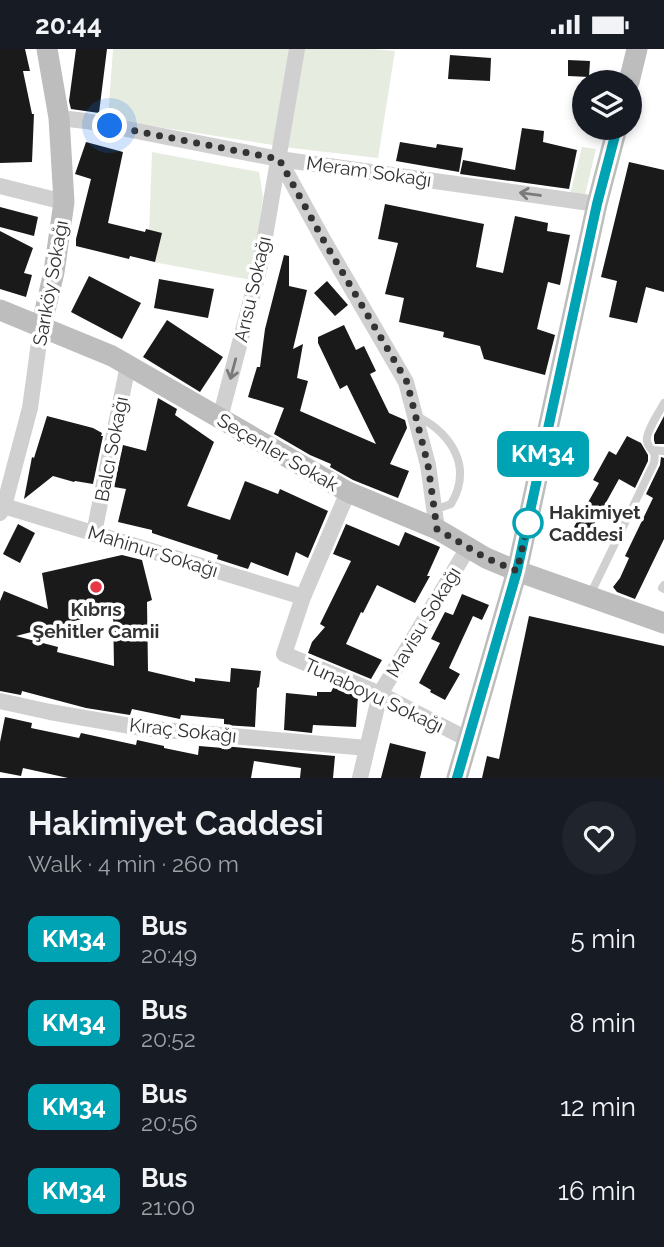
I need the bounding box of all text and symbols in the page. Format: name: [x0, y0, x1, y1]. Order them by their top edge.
text: 20:44: [35, 10, 102, 40]
map controls: [572, 70, 642, 140]
button: layers: [572, 70, 642, 140]
your location: [92, 108, 127, 143]
street label: Meram Sokağı: [305, 151, 433, 191]
one-way arrow: [519, 188, 541, 201]
street label: Sarıköy Sokağı: [28, 219, 72, 347]
street label: Arısu Sokağı: [229, 234, 275, 344]
one-way arrow: [226, 357, 239, 379]
street label: Balcı Sokağı: [90, 395, 132, 503]
street label: Seçenler Sokak: [214, 408, 342, 496]
line badge: KM34: [494, 431, 592, 477]
text: KM34: [511, 439, 575, 468]
place label: Hakimiyet Caddesi: [549, 501, 641, 545]
marker: Hakimiyet Caddesi: [513, 508, 543, 538]
street label: Mahinur Sokağı: [85, 521, 221, 581]
street label: Mavisu Sokağı: [381, 563, 465, 681]
marker: Kıbrıs Şehitler Camii: [88, 579, 104, 595]
place label: Kıbrıs Şehitler Camii: [33, 598, 159, 642]
street label: Tunaboyu Sokağı: [301, 653, 447, 737]
street label: Kıraç Sokağı: [128, 713, 238, 747]
button: heart: [562, 801, 636, 875]
text: Hakimiyet Caddesi: [28, 804, 324, 843]
text: Walk · 4 min · 260 m: [28, 850, 239, 877]
text: Bus: [141, 911, 187, 941]
text: KM34: [42, 924, 106, 953]
text: 5 min: [570, 924, 636, 954]
text: 20:49: [141, 941, 197, 968]
text: Bus: [141, 995, 187, 1025]
text: KM34: [42, 1008, 106, 1037]
text: 8 min: [569, 1008, 636, 1038]
text: 20:52: [141, 1025, 196, 1052]
text: Bus: [141, 1079, 187, 1109]
text: KM34: [42, 1092, 106, 1121]
text: 12 min: [560, 1092, 636, 1122]
text: 20:56: [141, 1109, 198, 1136]
text: Bus: [141, 1163, 187, 1193]
text: KM34: [42, 1176, 106, 1205]
text: 16 min: [558, 1176, 636, 1206]
text: 21:00: [141, 1193, 195, 1220]

